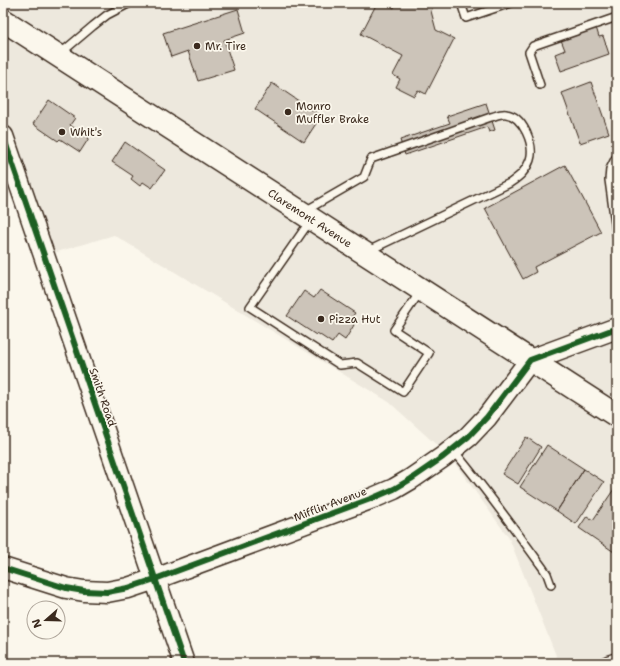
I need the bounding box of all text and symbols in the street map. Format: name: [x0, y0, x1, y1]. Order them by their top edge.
place label: Mr. Tire: [205, 39, 246, 54]
marker: Mr. Tire: [192, 41, 202, 51]
place label: Monro Muffler Brake: [296, 99, 369, 127]
marker: Monro Muffler Brake: [283, 107, 293, 117]
place label: Whit's: [70, 125, 102, 140]
marker: Whit's: [57, 127, 67, 137]
street label: Claremont Avenue: [265, 186, 355, 251]
place label: Pizza Hut: [329, 312, 381, 327]
marker: Pizza Hut: [316, 314, 326, 324]
street label: Smith Road: [85, 366, 120, 429]
street label: Mifflin Avenue: [291, 484, 369, 525]
north arrow: [26, 600, 66, 640]
text: N: [28, 616, 46, 630]

